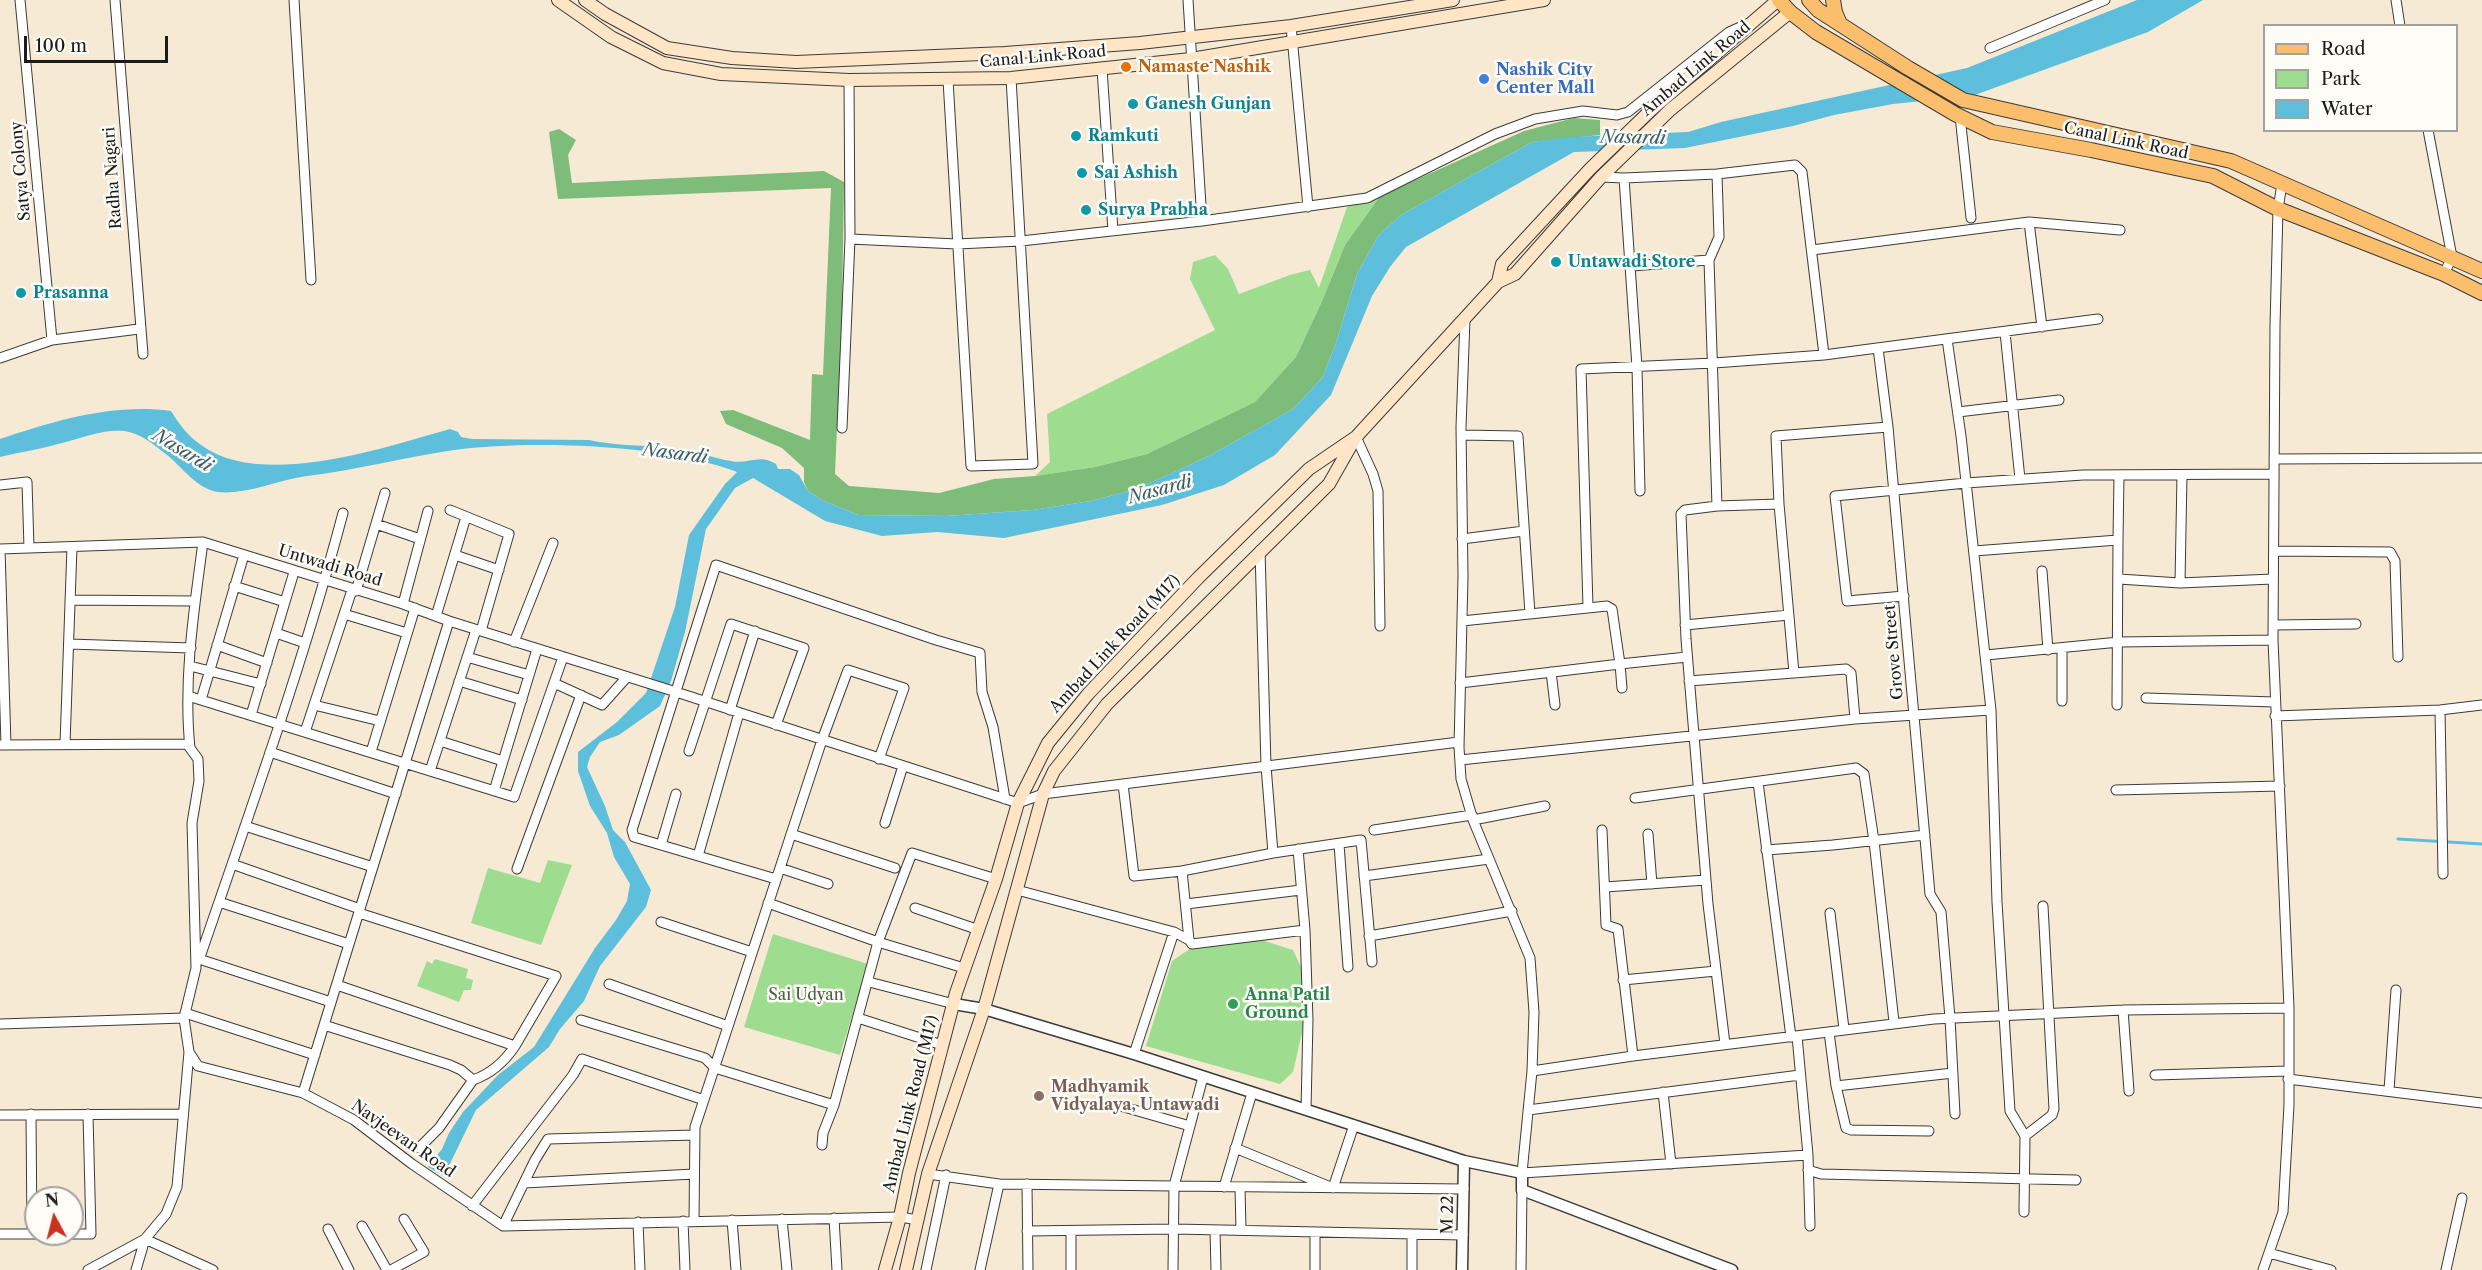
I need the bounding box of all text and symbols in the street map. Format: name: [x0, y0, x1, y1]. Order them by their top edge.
street label: Ambad Link Road: [1637, 18, 1755, 120]
scale bar: [27, 24, 171, 62]
legend: [2263, 24, 2458, 132]
text: 100 m: [35, 35, 87, 57]
text: Road: [2321, 38, 2366, 60]
street label: Canal Link Road: [979, 42, 1107, 72]
place label: Namaste Nashik: [1138, 57, 1271, 77]
marker: Namaste Nashik: [1119, 60, 1133, 74]
place label: Nashik City Center Mall: [1496, 60, 1595, 98]
text: Park: [2321, 68, 2360, 90]
marker: Nashik City Center Mall: [1477, 72, 1491, 86]
place label: Ganesh Gunjan: [1145, 94, 1271, 114]
marker: Ganesh Gunjan: [1126, 97, 1140, 111]
text: Water: [2321, 98, 2373, 120]
street label: Canal Link Road: [2062, 118, 2190, 164]
street label: Satya Colony: [7, 120, 35, 222]
street label: Radha Nagari: [100, 126, 126, 230]
place label: Ramkuti: [1088, 126, 1159, 146]
water label: Nasardi: [1600, 127, 1666, 149]
marker: Ramkuti: [1069, 129, 1083, 143]
place label: Sai Ashish: [1094, 163, 1178, 183]
marker: Sai Ashish: [1075, 166, 1089, 180]
place label: Surya Prabha: [1098, 200, 1208, 220]
marker: Surya Prabha: [1079, 203, 1093, 217]
place label: Untawadi Store: [1568, 252, 1695, 272]
marker: Untawadi Store: [1549, 255, 1563, 269]
place label: Prasanna: [33, 283, 109, 303]
marker: Prasanna: [14, 286, 28, 300]
water label: Nasardi: [148, 425, 216, 477]
water label: Nasardi: [641, 439, 709, 469]
water label: Nasardi: [1126, 471, 1194, 509]
street label: Untwadi Road: [276, 541, 384, 591]
street label: Ambad Link Road (M17): [1046, 571, 1184, 717]
street label: Grove Street: [1880, 604, 1908, 700]
park label: Sai Udyan: [768, 985, 844, 1005]
place label: Anna Patil Ground: [1245, 985, 1330, 1023]
marker: Anna Patil Ground: [1226, 997, 1240, 1011]
street label: Ambad Link Road (M17): [880, 1013, 942, 1195]
place label: Madhyamik Vidyalaya, Untawadi: [1051, 1077, 1219, 1115]
marker: Madhyamik Vidyalaya, Untawadi: [1032, 1089, 1046, 1103]
street label: Navjeevan Road: [347, 1096, 459, 1182]
north arrow: [24, 1186, 84, 1246]
text: N: [44, 1189, 60, 1211]
street label: M 22: [1438, 1195, 1458, 1235]

